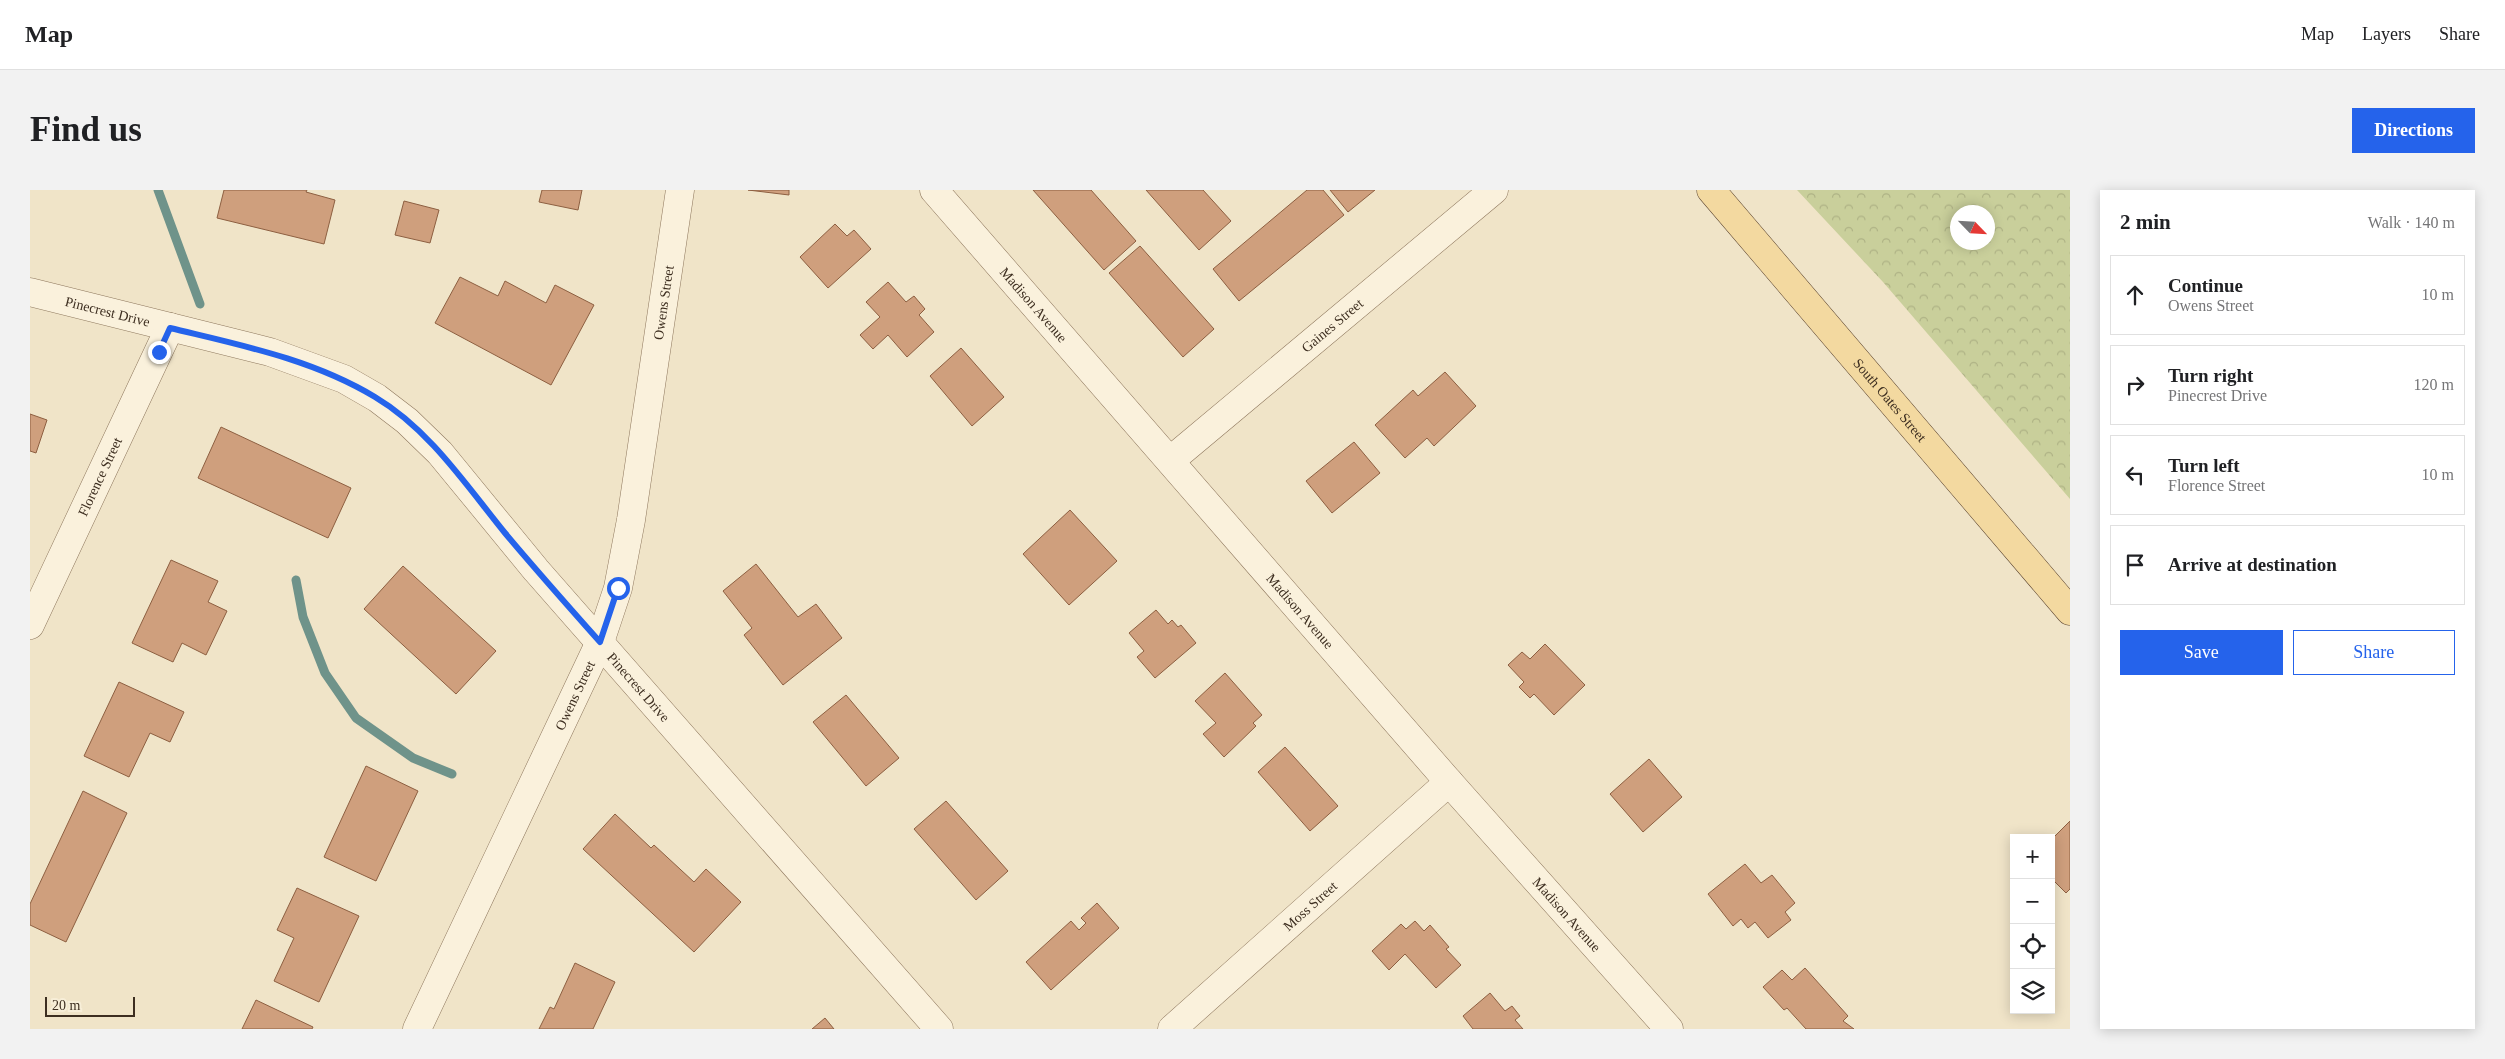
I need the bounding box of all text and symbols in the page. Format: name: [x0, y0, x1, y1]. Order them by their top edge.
text: Map: [25, 21, 73, 47]
text: Map: [2301, 24, 2334, 44]
text: Layers: [2362, 24, 2411, 44]
text: Share: [2439, 24, 2480, 44]
button: Directions: [2352, 108, 2475, 153]
text: Find us: [30, 110, 142, 149]
north arrow: [1950, 205, 1995, 250]
text: 2 min: [2120, 210, 2171, 234]
text: Walk · 140 m: [2368, 214, 2455, 231]
street label: Owens Street: [651, 264, 677, 341]
street label: Madison Avenue: [997, 265, 1070, 345]
text: Continue: [2168, 275, 2243, 296]
icon: ahead: [2121, 281, 2149, 309]
text: 10 m: [2422, 286, 2454, 303]
street label: Pinecrest Drive: [64, 294, 151, 330]
street label: Gaines Street: [1299, 296, 1366, 356]
text: Owens Street: [2168, 297, 2254, 314]
route end: [148, 341, 171, 364]
street label: South Oates Street: [1850, 356, 1929, 445]
text: Turn right: [2168, 365, 2253, 386]
icon: right: [2121, 371, 2149, 399]
text: 120 m: [2414, 376, 2454, 393]
text: Pinecrest Drive: [2168, 387, 2267, 404]
street label: Florence Street: [75, 435, 125, 519]
text: Turn left: [2168, 455, 2240, 476]
icon: left: [2121, 461, 2149, 489]
text: 10 m: [2422, 466, 2454, 483]
text: Florence Street: [2168, 477, 2265, 494]
icon: arrive: [2121, 551, 2149, 579]
text: Arrive at destination: [2168, 554, 2337, 575]
street label: Madison Avenue: [1263, 571, 1336, 652]
route start: [607, 577, 630, 600]
button: Save: [2120, 630, 2283, 675]
button: Share: [2293, 630, 2455, 675]
street label: Pinecrest Drive: [604, 650, 673, 725]
street label: Owens Street: [552, 658, 598, 733]
map controls: [2010, 834, 2055, 1014]
button: +: [2010, 834, 2055, 879]
street label: Madison Avenue: [1530, 875, 1604, 955]
street label: Moss Street: [1281, 878, 1340, 934]
button: −: [2010, 879, 2055, 924]
button: locate: [2010, 924, 2055, 969]
button: layers: [2010, 969, 2055, 1014]
scale bar: [45, 994, 135, 1017]
text: 20 m: [52, 998, 80, 1013]

